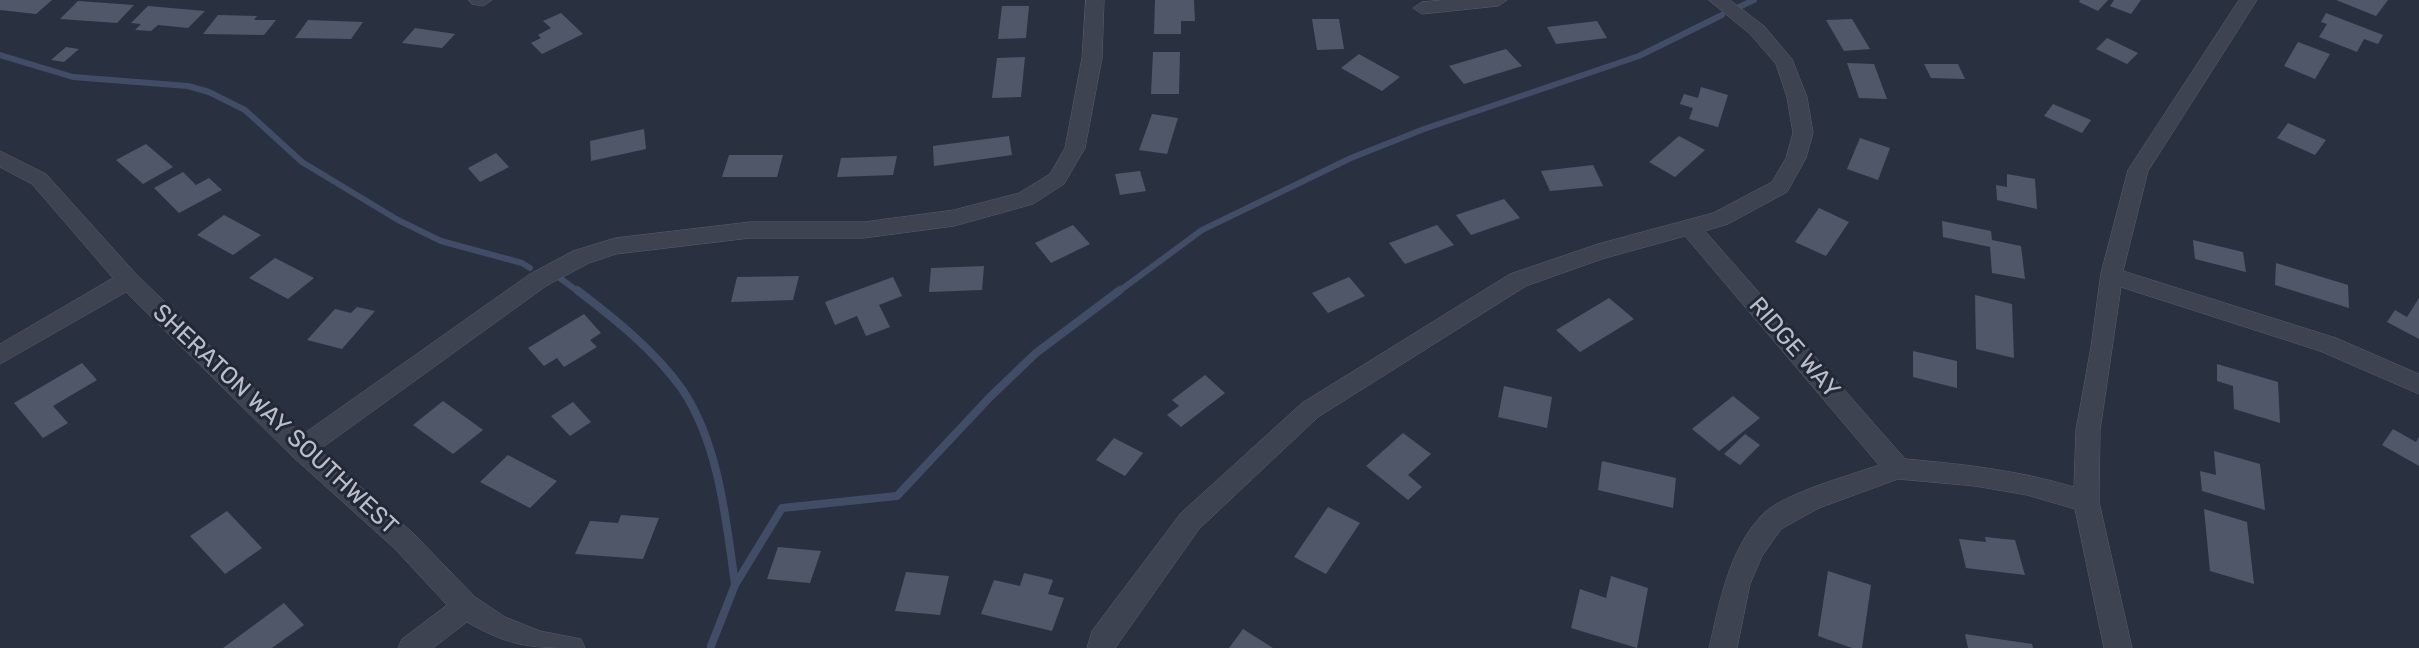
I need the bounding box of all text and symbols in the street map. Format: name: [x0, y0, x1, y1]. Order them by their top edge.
street label: RIDGE WAY: [1742, 292, 1846, 404]
street label: SHERATON WAY SOUTHWEST: [146, 299, 404, 541]

